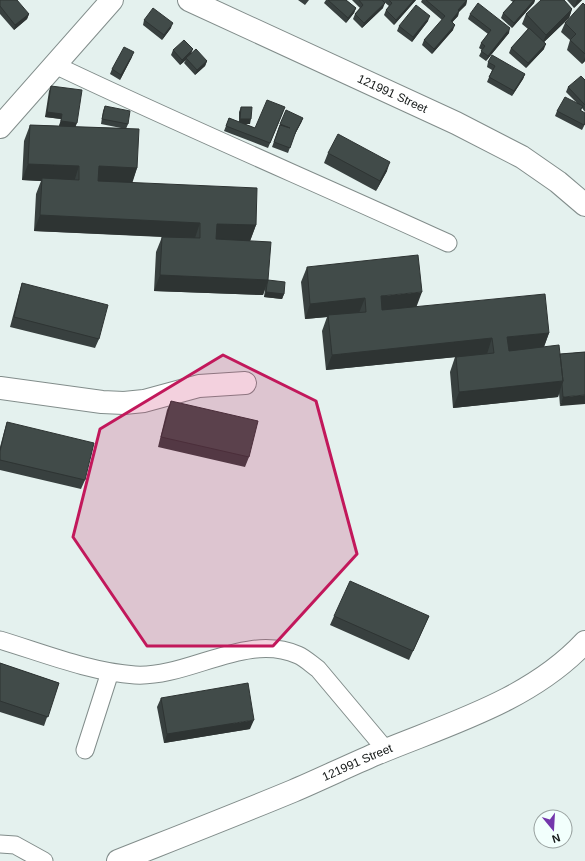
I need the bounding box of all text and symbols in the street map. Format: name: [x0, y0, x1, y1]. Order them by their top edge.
street label: 121991 Street: [355, 72, 430, 116]
street label: 121991 Street: [320, 741, 395, 784]
north arrow: [533, 809, 573, 849]
text: N: [550, 832, 562, 845]

